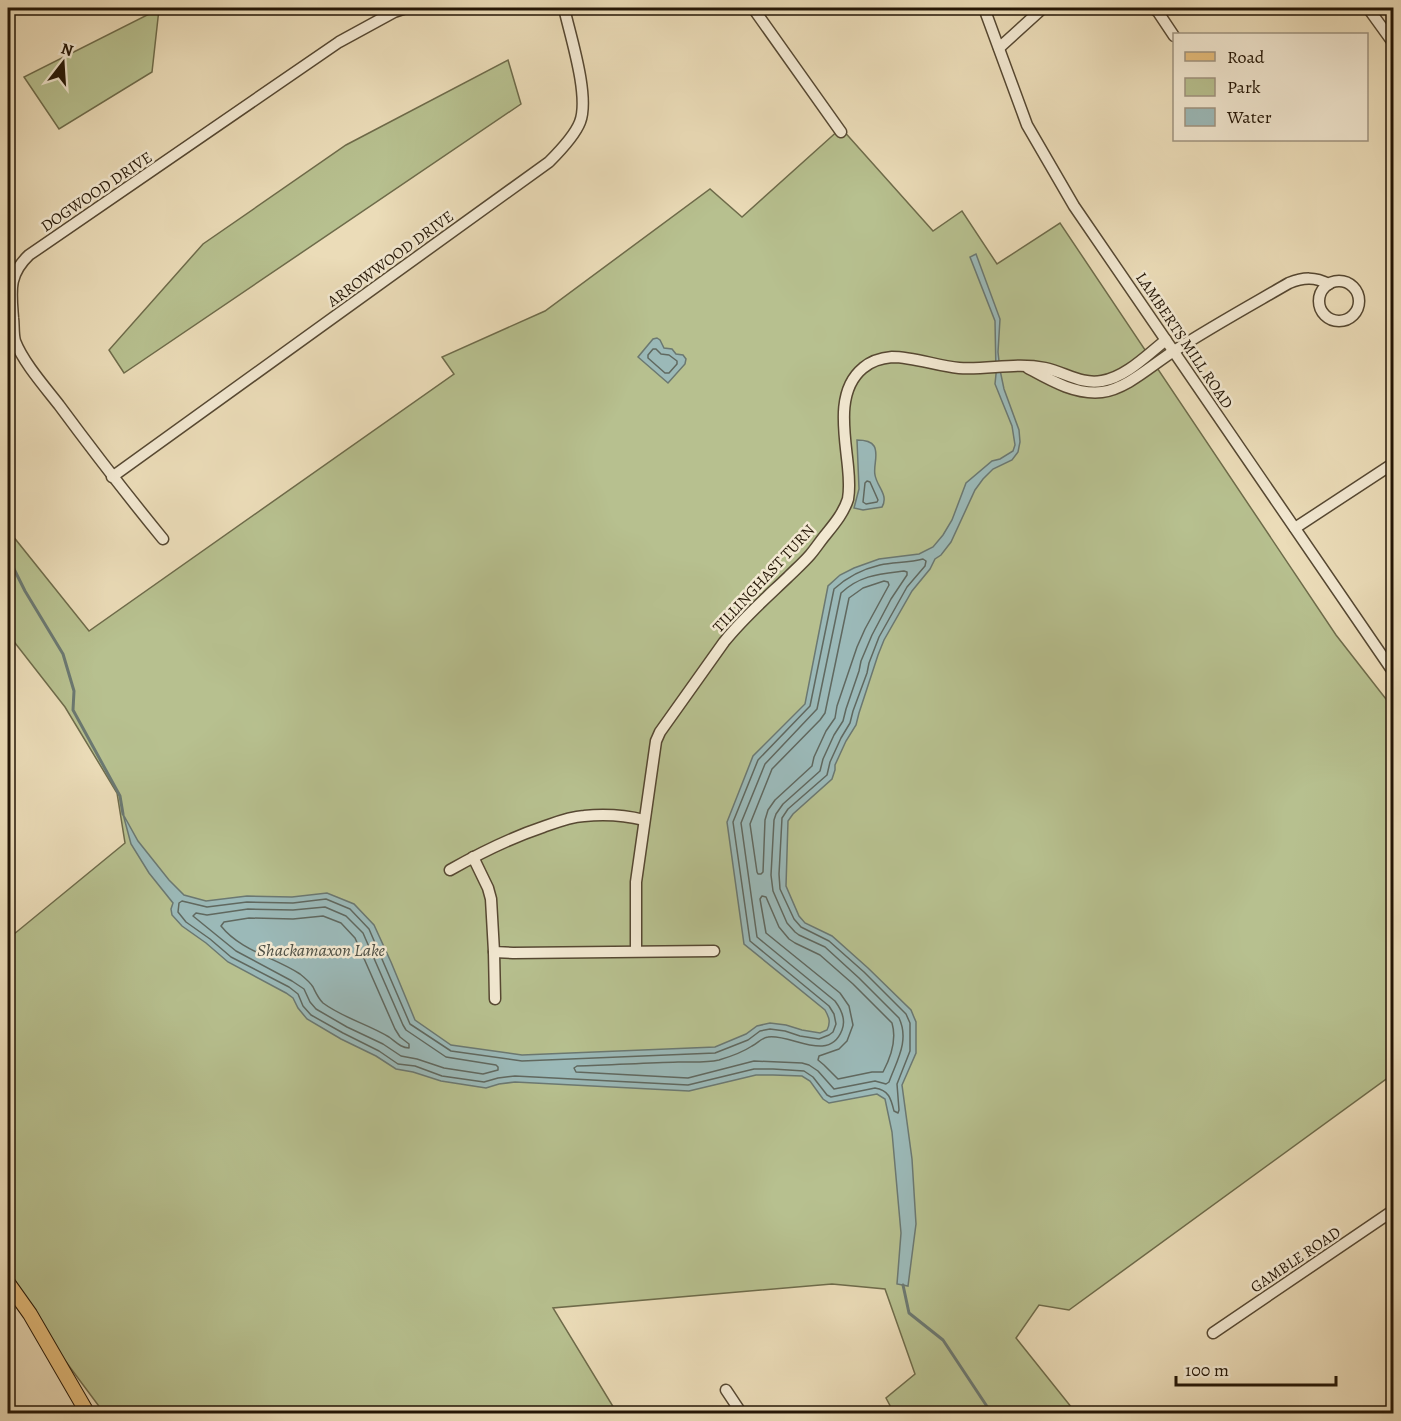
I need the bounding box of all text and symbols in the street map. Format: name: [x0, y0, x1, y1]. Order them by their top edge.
north arrow: [33, 33, 93, 93]
legend: [1173, 33, 1368, 141]
text: N: [58, 37, 76, 62]
text: Road: [1227, 45, 1265, 69]
text: Park: [1227, 75, 1261, 99]
text: Water: [1226, 105, 1272, 129]
street label: DOGWOOD DRIVE: [37, 146, 157, 237]
street label: ARROWWOOD DRIVE: [322, 205, 458, 313]
street label: LAMBERTS MILL ROAD: [1130, 268, 1238, 413]
street label: TILLINGHAST TURN: [708, 520, 820, 638]
water label: Shackamaxon Lake: [257, 938, 386, 962]
street label: GAMBLE ROAD: [1246, 1221, 1345, 1298]
scale bar: [1176, 1349, 1336, 1387]
text: 100 m: [1185, 1358, 1229, 1382]

